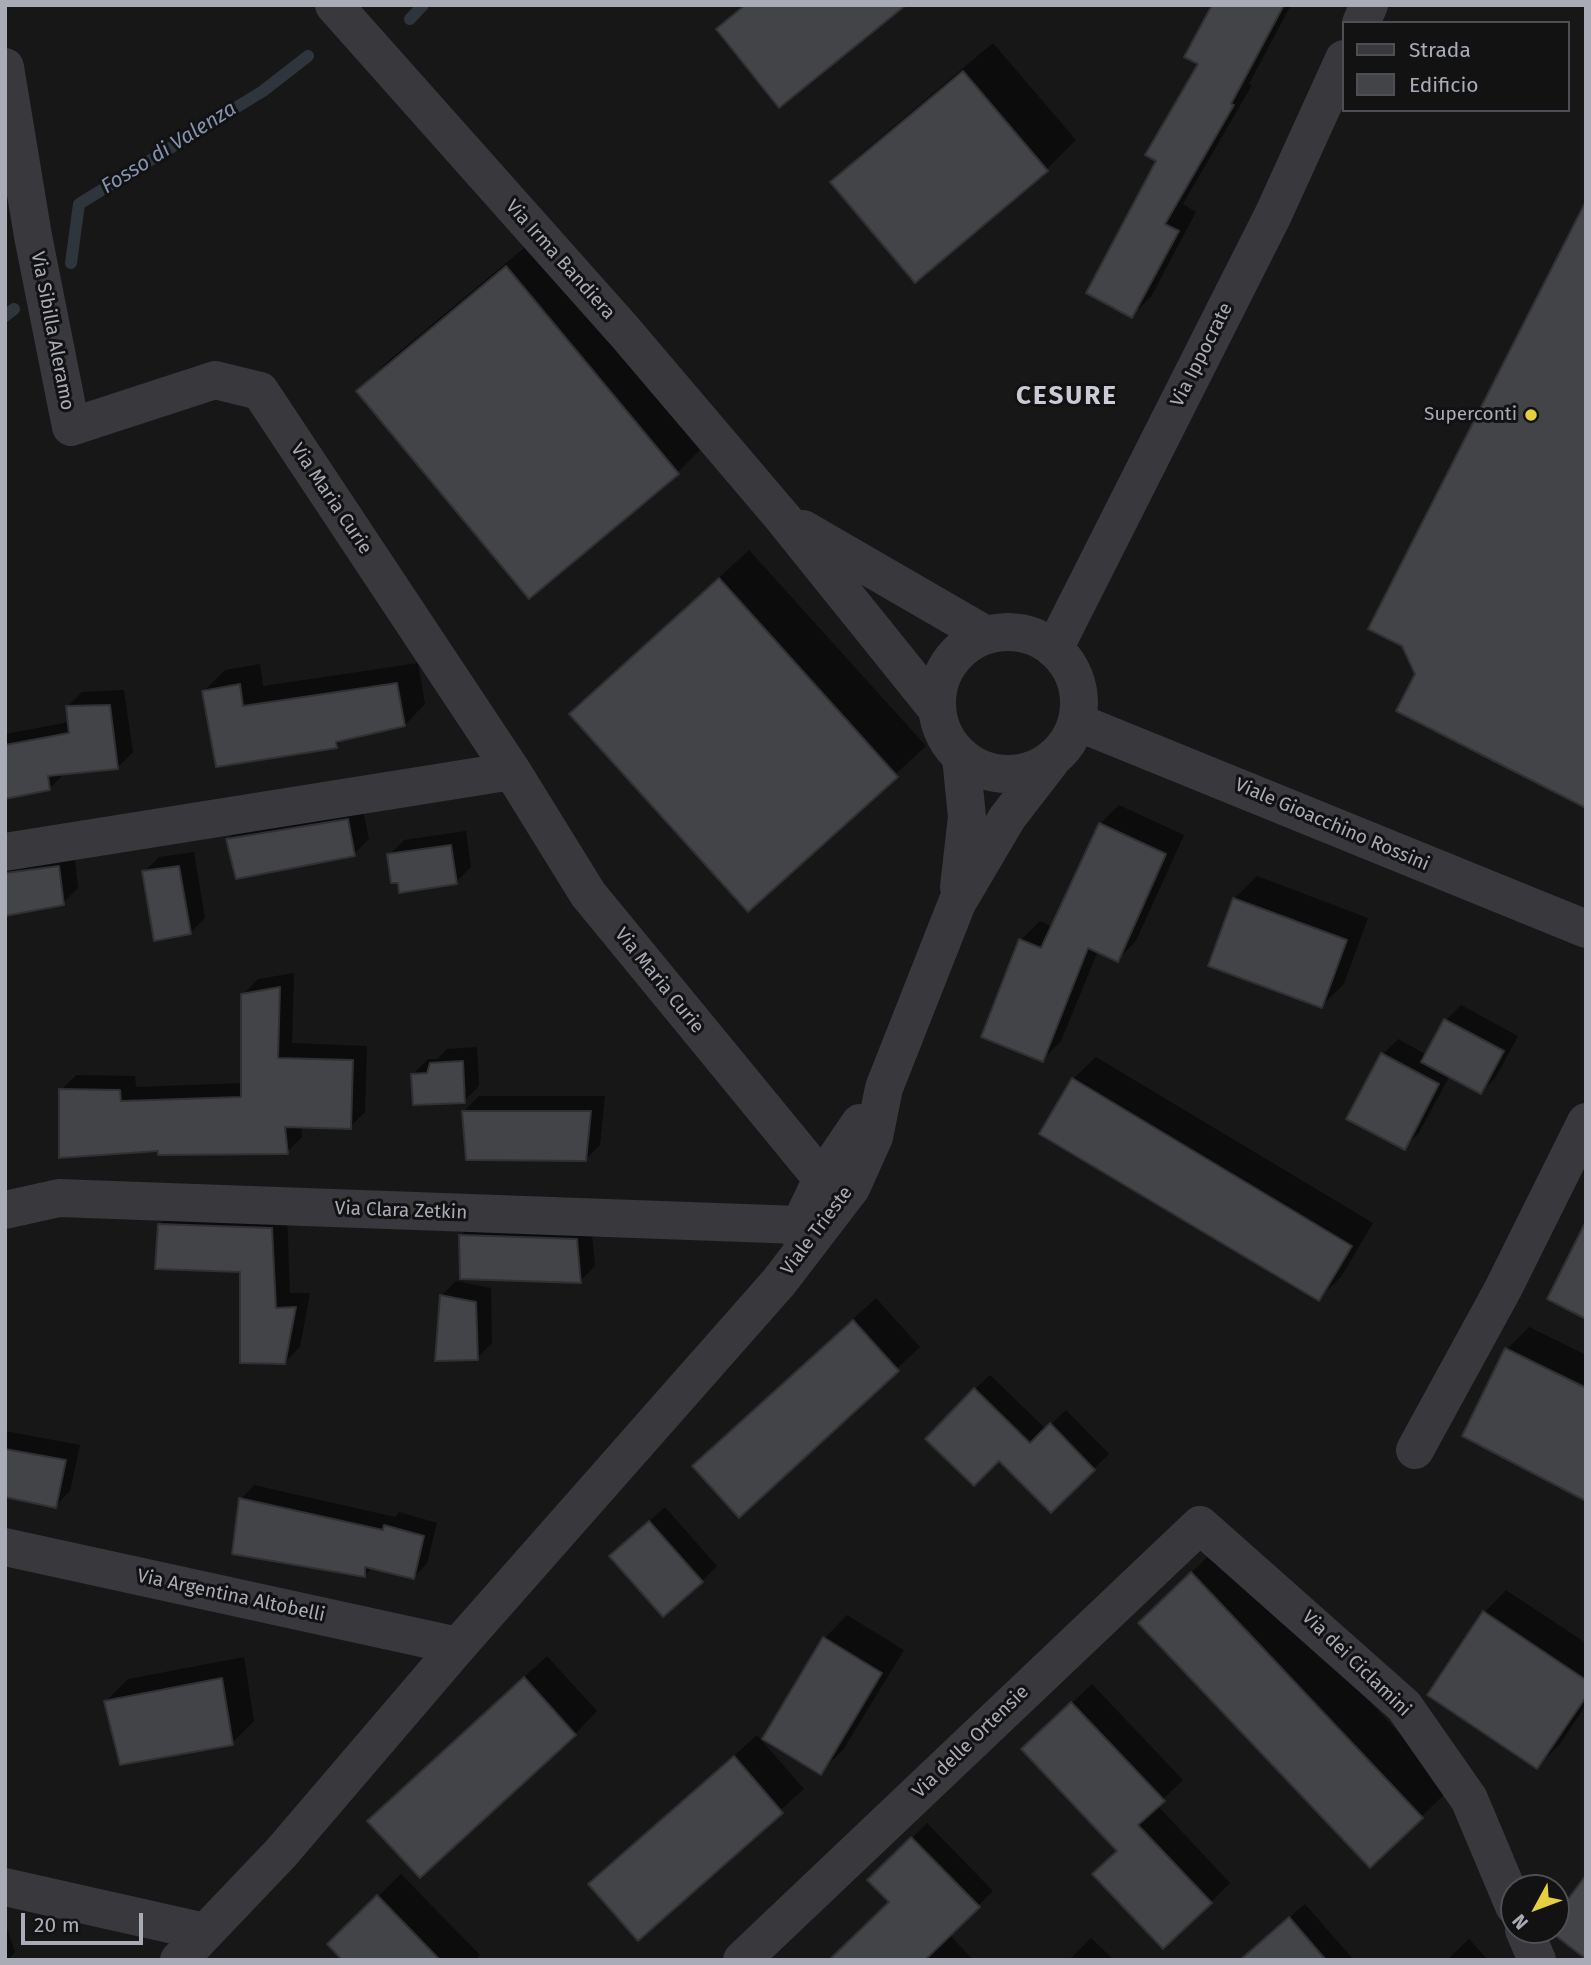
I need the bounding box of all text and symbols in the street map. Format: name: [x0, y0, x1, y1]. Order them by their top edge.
legend: [1342, 21, 1570, 112]
text: Strada: [1409, 37, 1471, 63]
text: Edificio: [1409, 72, 1479, 98]
water label: Fosso di Valenza: [97, 96, 241, 200]
street label: Via Irma Bandiera: [500, 196, 620, 324]
street label: Via Sibilla Aleramo: [25, 250, 79, 412]
street label: Via Ippocrate: [1166, 299, 1238, 411]
district label: CESURE: [1017, 381, 1117, 413]
place label: Superconti: [1424, 404, 1517, 426]
marker: Superconti: [1523, 407, 1539, 423]
street label: Via Maria Curie: [286, 439, 376, 559]
street label: Viale Gioacchino Rossini: [1231, 774, 1433, 876]
street label: Via Maria Curie: [610, 924, 708, 1038]
street label: Viale Trieste: [776, 1182, 858, 1280]
street label: Via Clara Zetkin: [334, 1197, 468, 1225]
street label: Via Argentina Altobelli: [135, 1565, 327, 1627]
street label: Via dei Ciclamini: [1297, 1606, 1415, 1722]
street label: Via delle Ortensie: [908, 1681, 1034, 1803]
north arrow: [1500, 1874, 1570, 1944]
scale bar: [24, 1898, 147, 1942]
text: N: [1507, 1909, 1533, 1934]
text: 20 m: [34, 1912, 80, 1938]

